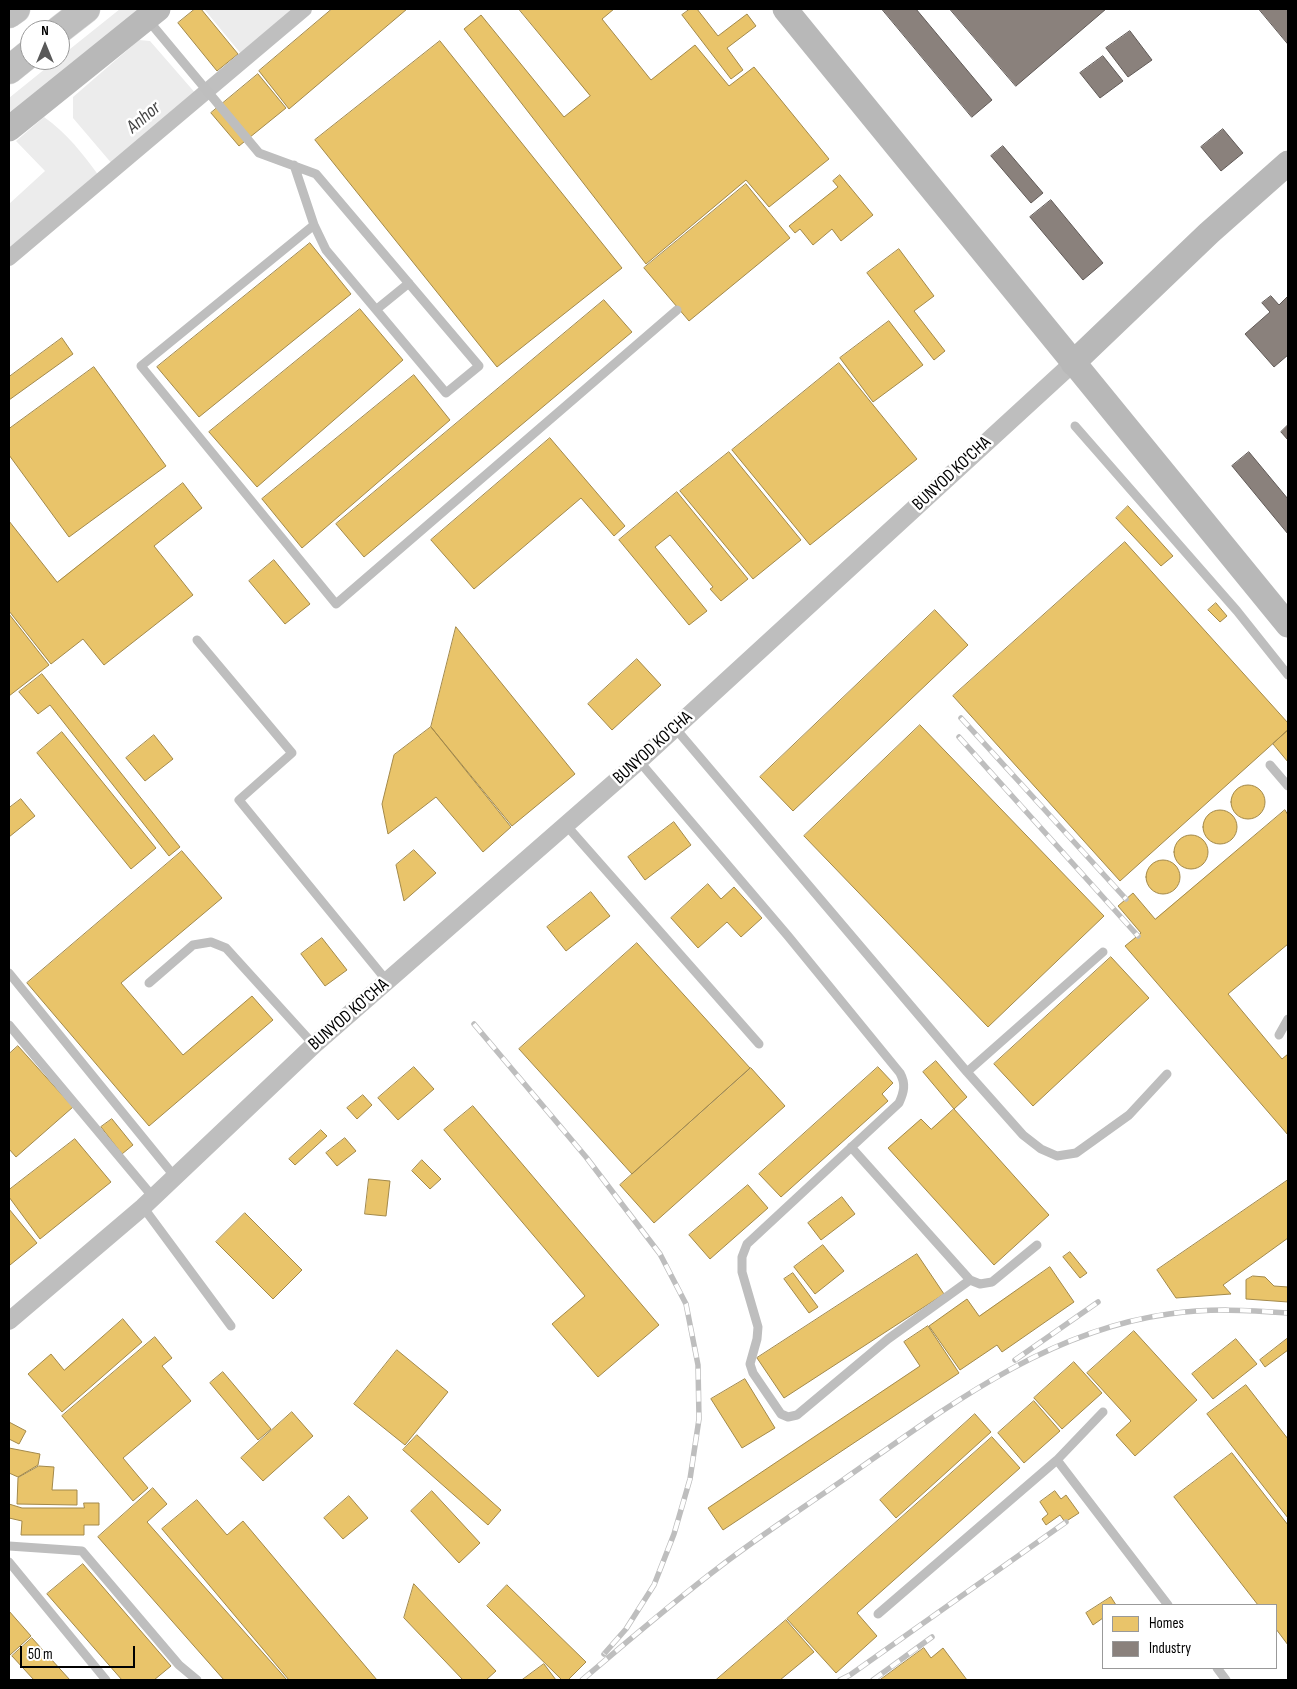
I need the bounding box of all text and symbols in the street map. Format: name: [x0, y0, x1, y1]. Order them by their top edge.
north arrow: [20, 20, 70, 70]
text: N: [41, 22, 49, 39]
water label: Anhor: [122, 97, 166, 139]
street label: BUNYOD KO'CHA: [908, 432, 996, 516]
street label: BUNYOD KO'CHA: [609, 707, 697, 789]
street label: BUNYOD KO'CHA: [305, 974, 393, 1056]
legend: [1102, 1604, 1277, 1669]
text: Homes: [1149, 1614, 1184, 1633]
scale bar: [22, 1636, 138, 1668]
text: Industry: [1149, 1639, 1191, 1658]
text: 50 m: [28, 1645, 53, 1664]

